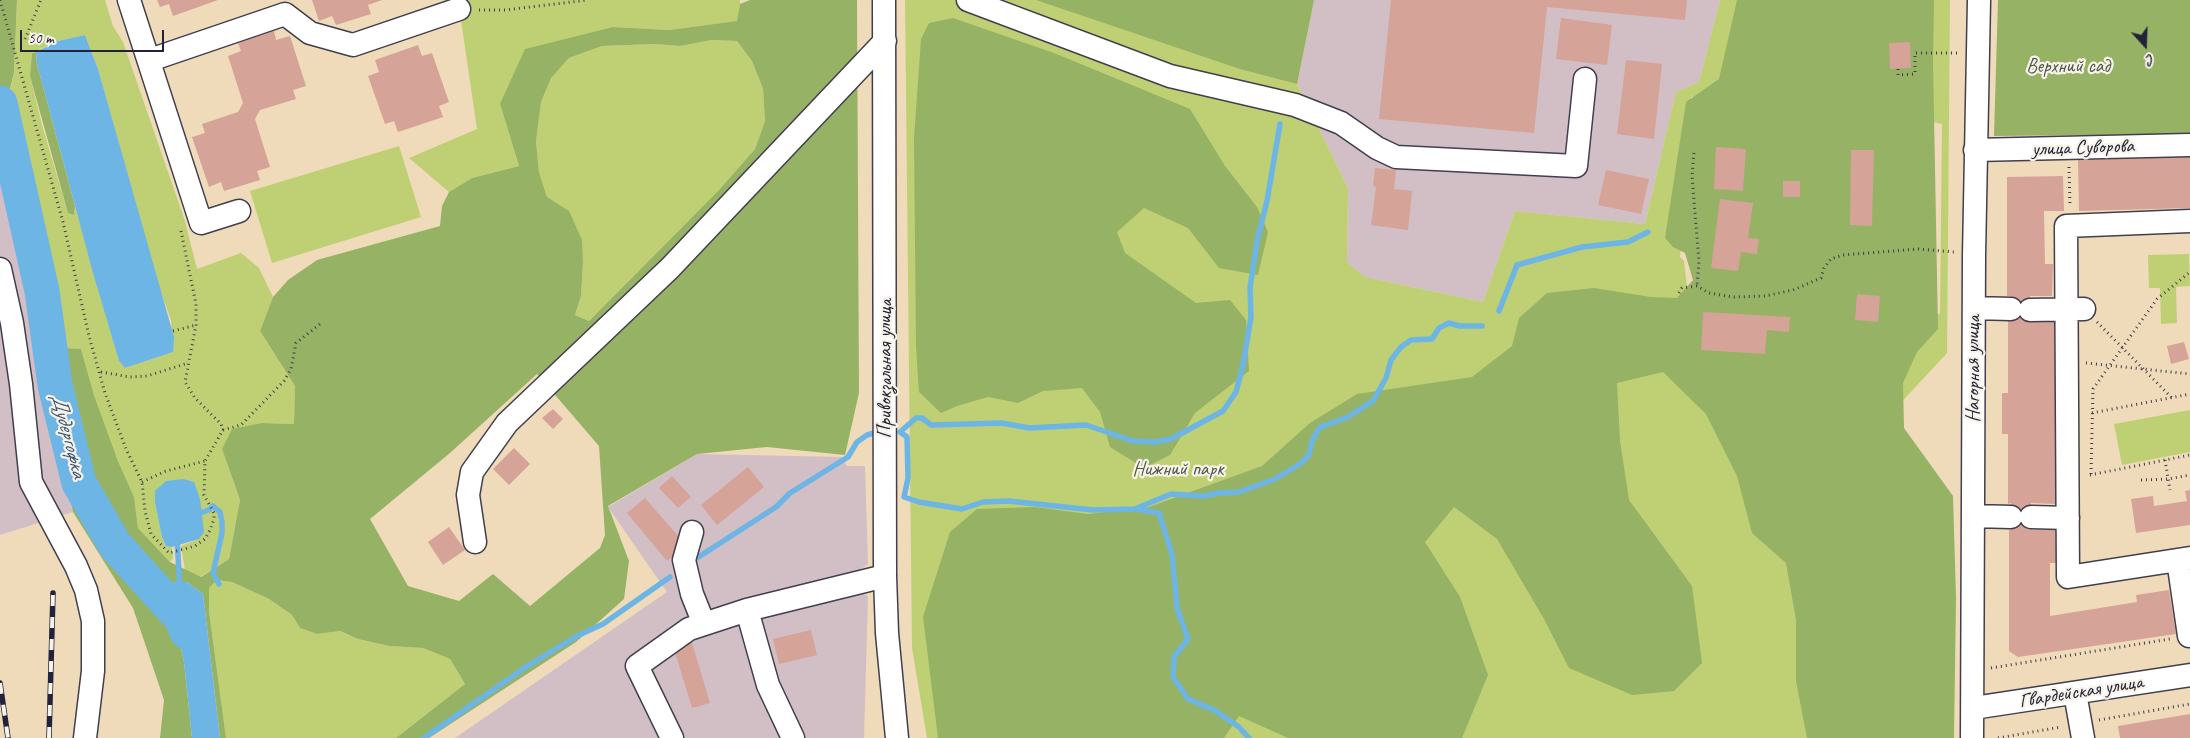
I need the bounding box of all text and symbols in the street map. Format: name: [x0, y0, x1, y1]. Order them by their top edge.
scale bar: [22, 20, 166, 52]
north arrow: [2120, 20, 2170, 70]
text: 50 m: [28, 29, 54, 48]
text: С: [2144, 50, 2156, 69]
park label: Верхний сад: [2026, 55, 2110, 79]
street label: улица Суворова: [2031, 134, 2135, 162]
street label: Привокзальная улица: [874, 299, 898, 439]
street label: Нагорная улица: [1962, 315, 1986, 423]
water label: Дудергофка: [45, 392, 91, 480]
park label: Нижний парк: [1133, 458, 1223, 482]
street label: Гвардейская улица: [2017, 670, 2145, 714]

